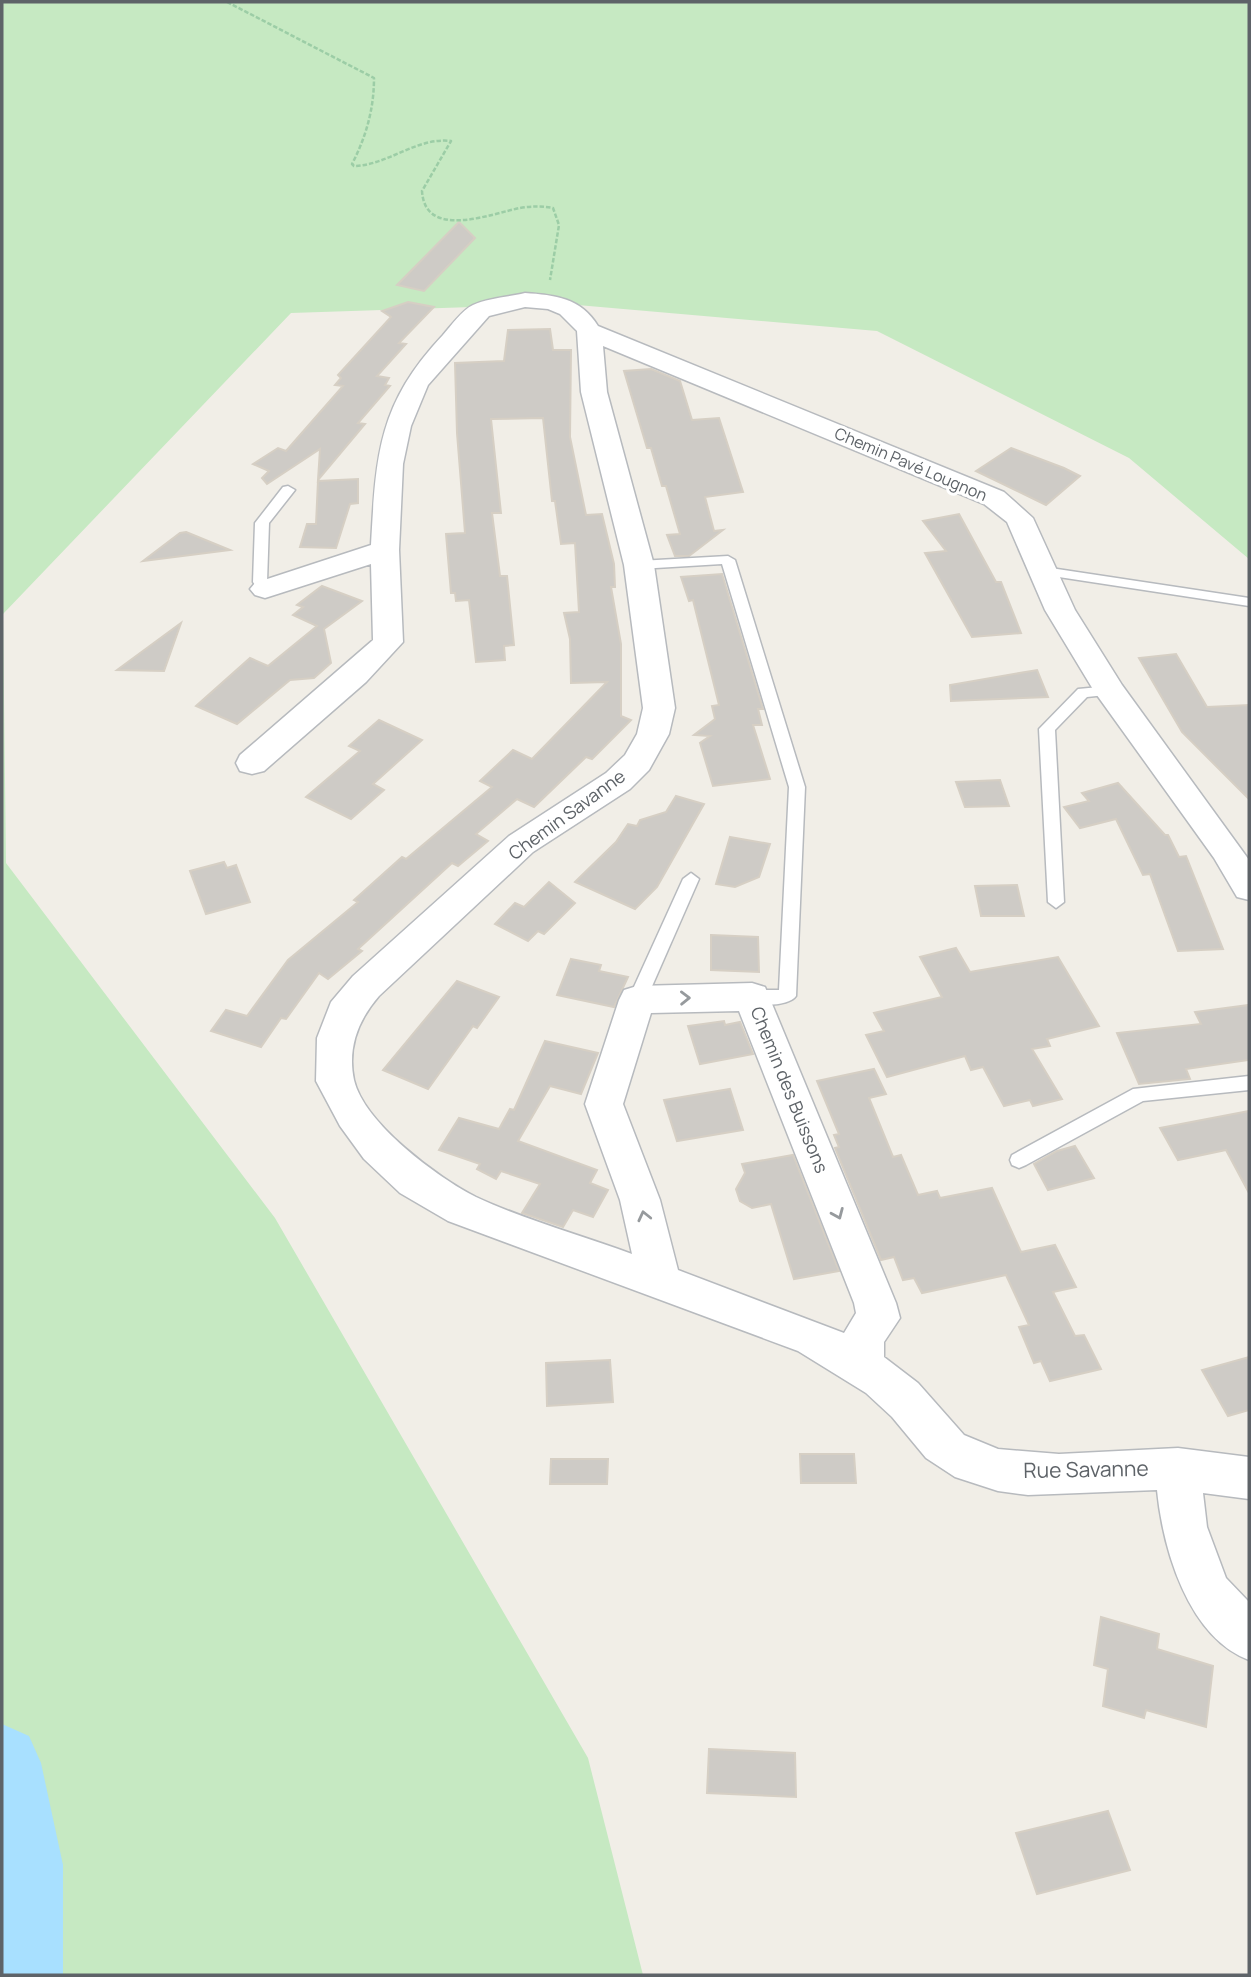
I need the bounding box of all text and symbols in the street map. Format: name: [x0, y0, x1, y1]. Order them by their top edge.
street label: Chemin Pavé Lougnon: [831, 422, 991, 506]
street label: Chemin Savanne: [503, 764, 630, 865]
one-way arrow: [680, 991, 691, 1006]
street label: Chemin des Buissons: [746, 1003, 834, 1176]
one-way arrow: [830, 1208, 844, 1220]
one-way arrow: [638, 1210, 652, 1222]
street label: Rue Savanne: [1023, 1454, 1149, 1484]

